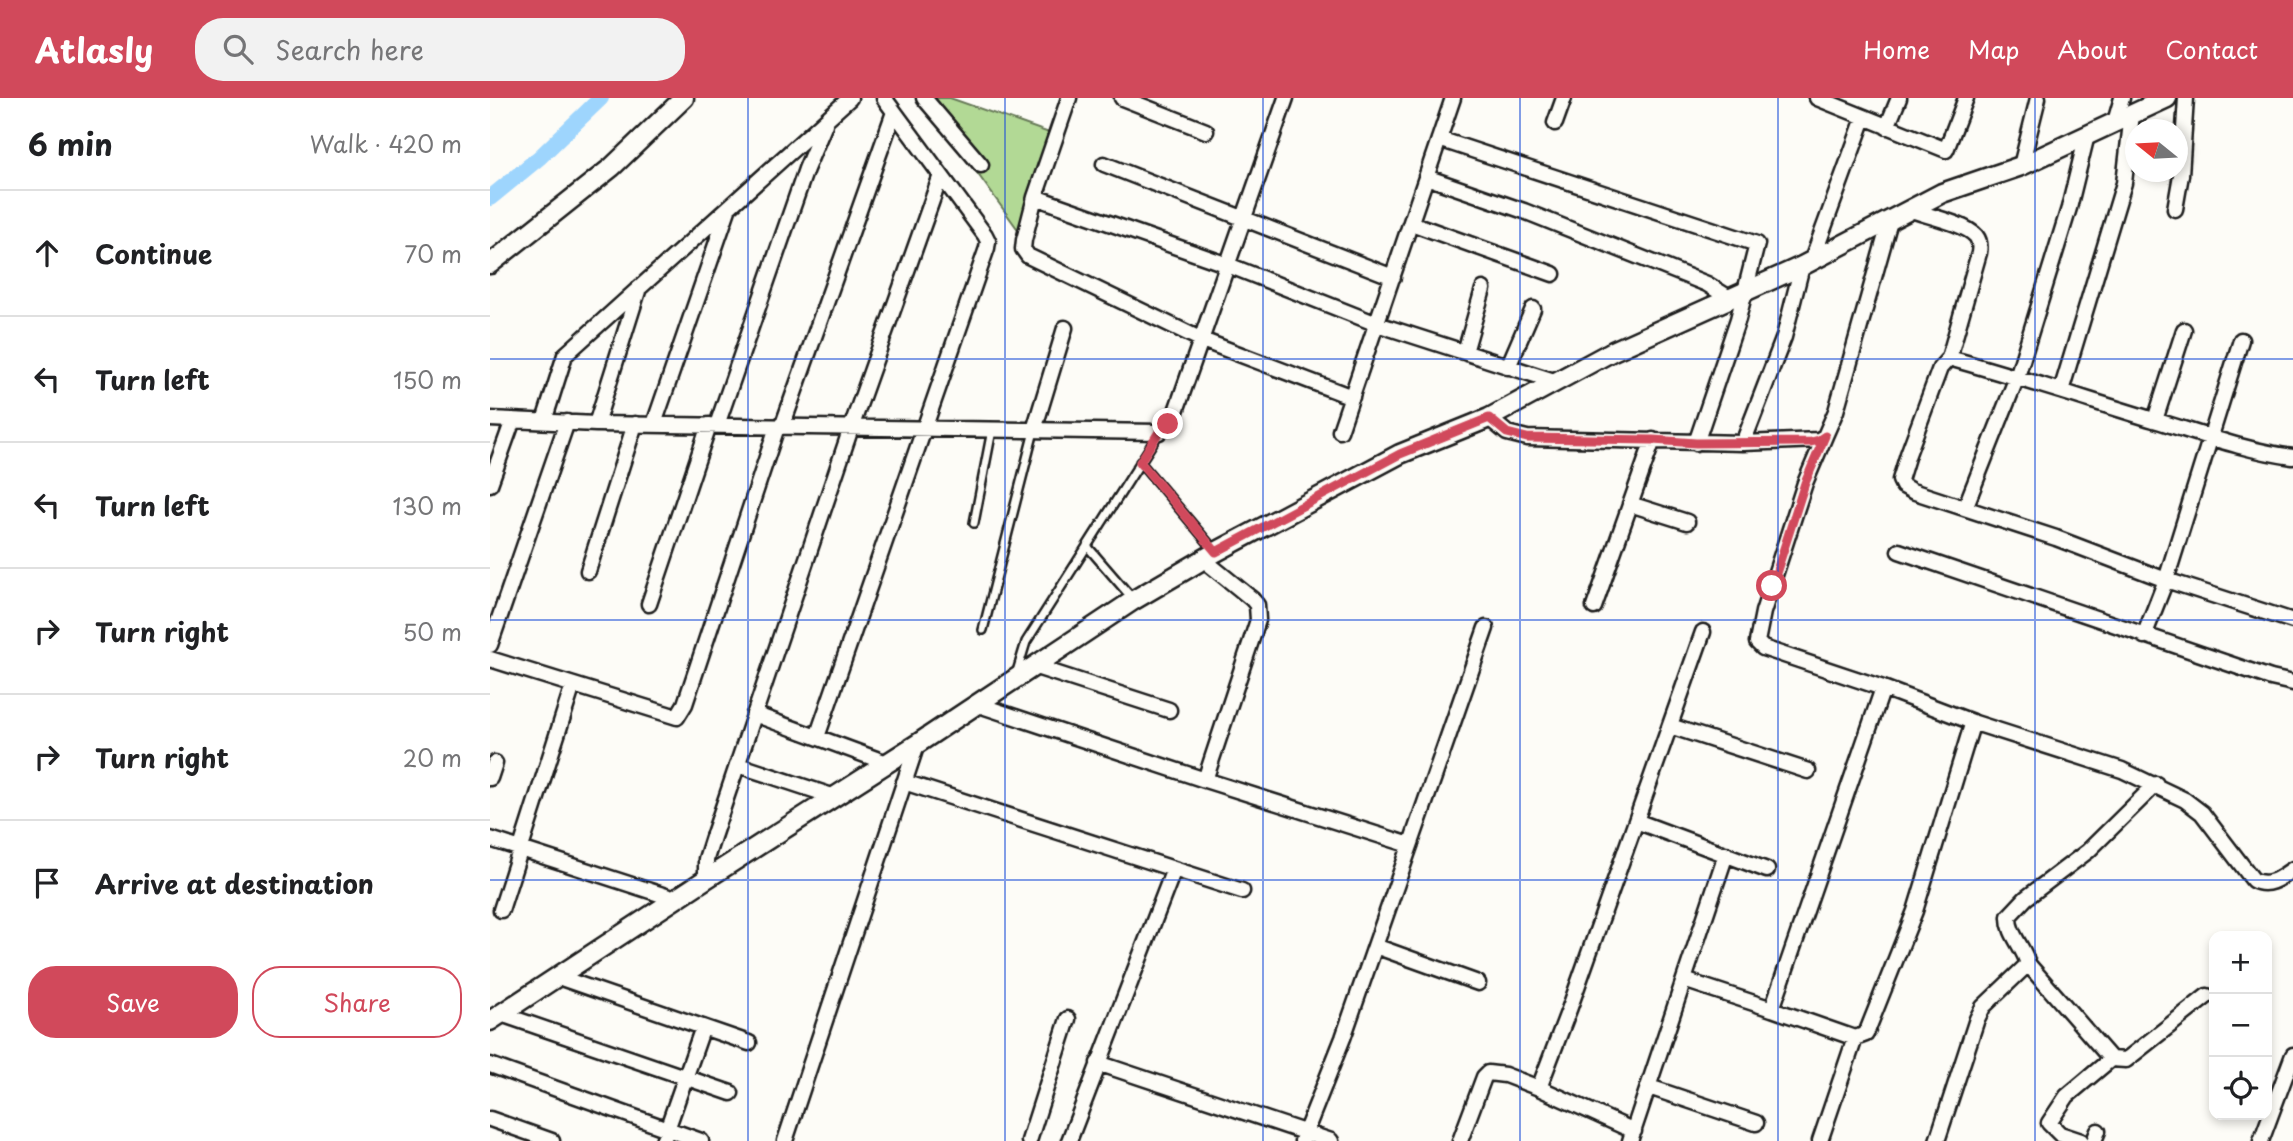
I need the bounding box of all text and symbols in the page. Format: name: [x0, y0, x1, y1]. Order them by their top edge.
search box: [195, 18, 685, 81]
text: Atlasly: [35, 24, 153, 74]
icon: search: [219, 30, 257, 68]
text: Search here: [275, 30, 424, 69]
text: Home: [1863, 31, 1930, 67]
text: Map: [1968, 31, 2019, 67]
text: About: [2057, 31, 2127, 67]
text: Contact: [2165, 31, 2258, 67]
north arrow: [2125, 119, 2188, 182]
text: 6 min: [28, 121, 113, 166]
text: Walk · 420 m: [310, 126, 462, 161]
icon: ahead: [28, 234, 66, 272]
text: Continue: [95, 234, 212, 273]
text: 70 m: [404, 236, 462, 271]
icon: left: [28, 360, 66, 398]
text: Turn left: [95, 360, 210, 399]
text: 150 m: [393, 362, 462, 397]
route end: [1152, 408, 1183, 439]
icon: left: [28, 486, 66, 524]
text: Turn left: [95, 486, 210, 525]
text: 130 m: [392, 488, 462, 523]
route start: [1756, 570, 1787, 601]
icon: right: [28, 612, 66, 650]
text: Turn right: [95, 612, 229, 651]
text: 50 m: [402, 614, 462, 649]
icon: right: [28, 738, 66, 776]
text: Turn right: [95, 738, 229, 777]
text: 20 m: [403, 740, 462, 775]
icon: arrive: [28, 864, 66, 902]
text: Arrive at destination: [95, 864, 374, 903]
map controls: [2209, 931, 2272, 1120]
button: +: [2209, 931, 2272, 994]
button: Save: [28, 966, 238, 1038]
button: Share: [252, 966, 462, 1038]
button: −: [2209, 994, 2272, 1057]
button: locate: [2209, 1057, 2272, 1120]

